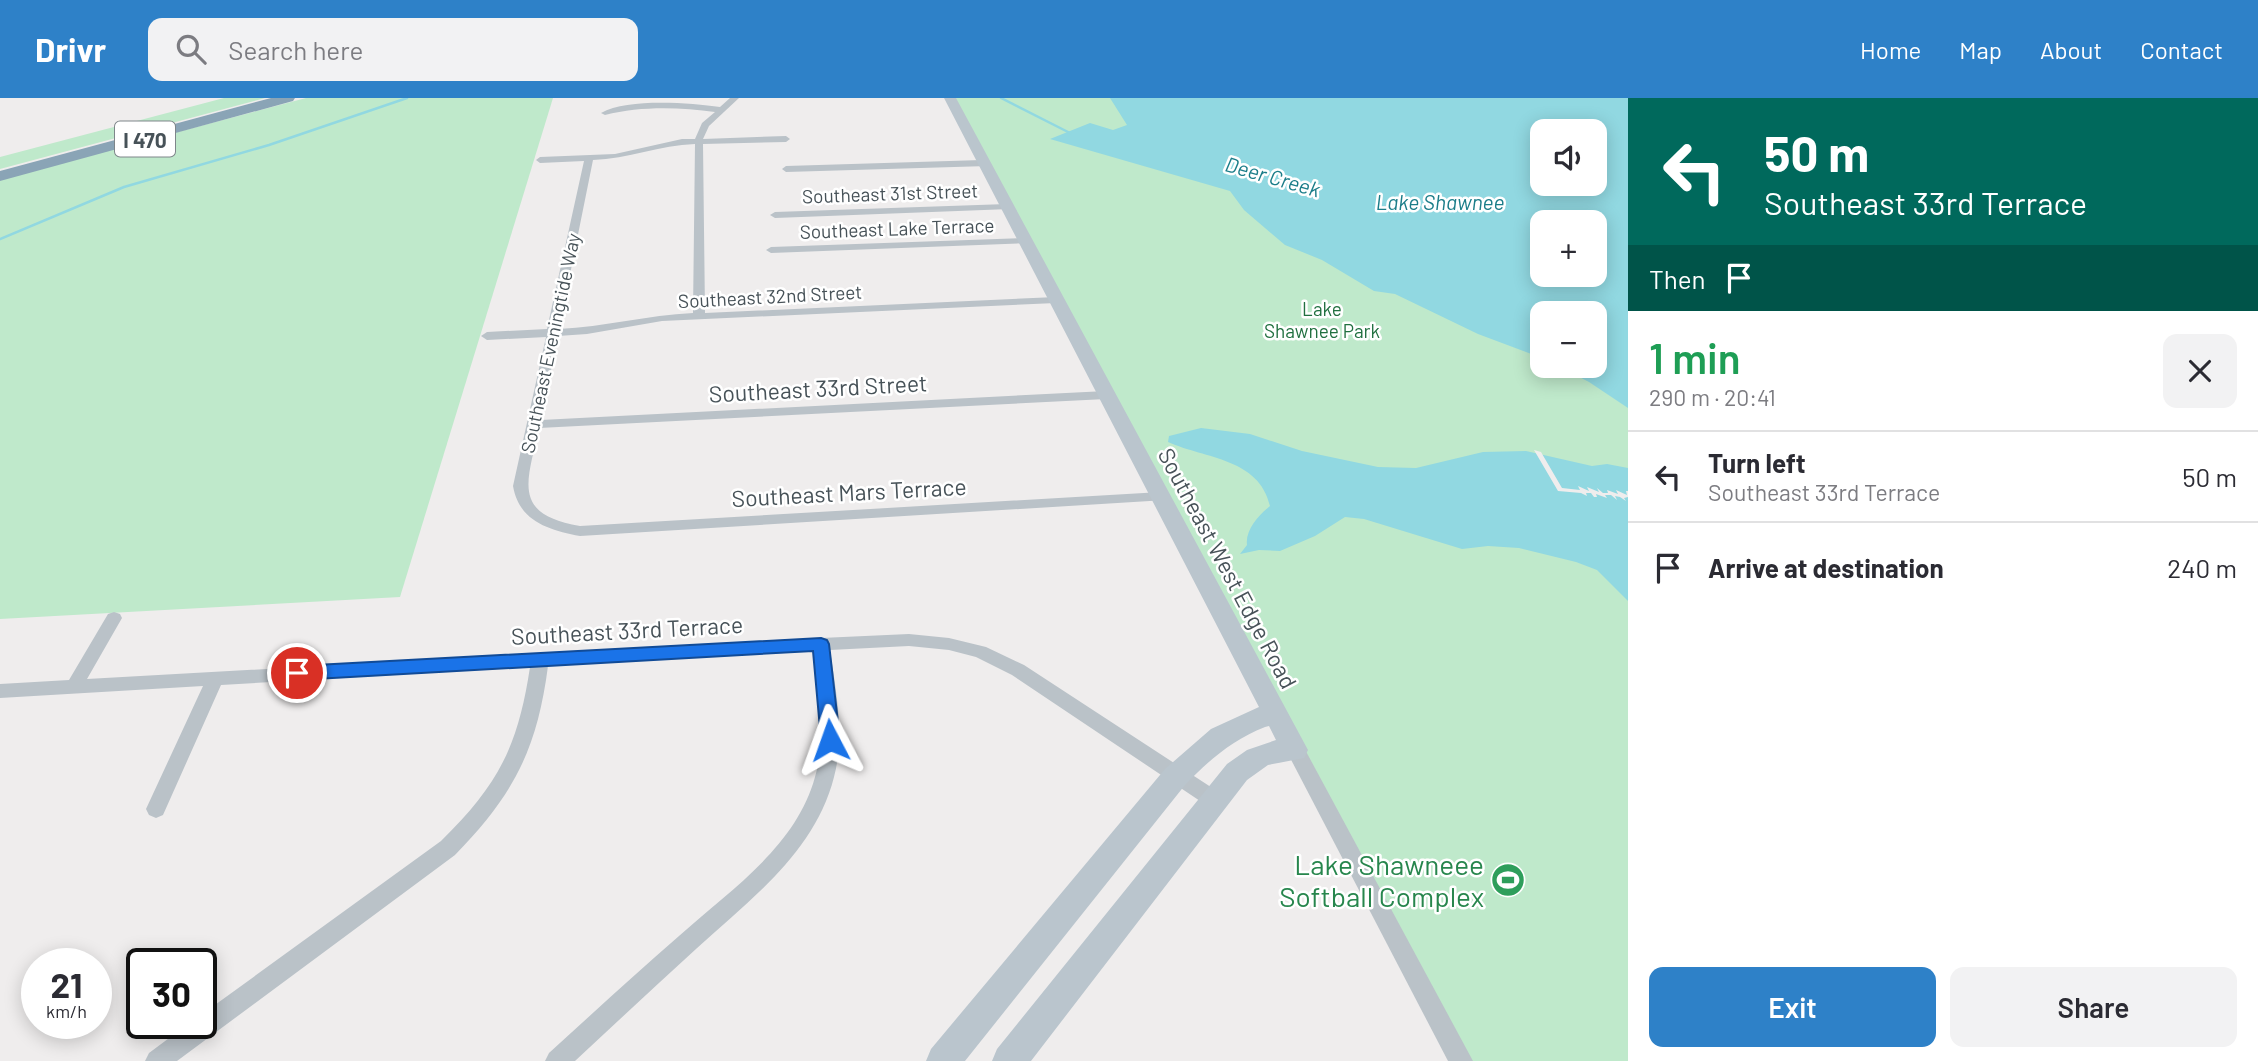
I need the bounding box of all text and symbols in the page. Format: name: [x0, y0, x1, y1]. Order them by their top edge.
search box: [148, 18, 638, 81]
text: Drivr: [35, 29, 106, 69]
icon: search: [172, 30, 210, 68]
text: Search here: [228, 34, 363, 65]
text: Home: [1860, 35, 1921, 64]
text: Map: [1959, 35, 2002, 64]
text: About: [2040, 35, 2102, 64]
text: Contact: [2140, 35, 2223, 64]
map controls: [1530, 119, 1607, 378]
button: sound: [1530, 119, 1607, 196]
road number: I 470: [115, 121, 175, 156]
text: 50 m: [1764, 123, 1869, 182]
icon: left: [1649, 126, 1740, 217]
water label: Deer Creek: [1223, 151, 1324, 202]
street label: Southeast 31st Street: [802, 178, 978, 208]
text: Southeast 33rd Terrace: [1764, 183, 2087, 221]
water label: Lake Shawnee: [1376, 189, 1504, 214]
button: +: [1530, 210, 1607, 287]
street label: Southeast Lake Terrace: [799, 213, 995, 243]
street label: Southeast Eveningtide Way: [515, 231, 585, 455]
icon: arrive: [1720, 259, 1758, 297]
text: Then: [1649, 263, 1706, 294]
street label: Southeast 32nd Street: [677, 280, 863, 312]
park label: Lake Shawnee Park: [1264, 297, 1380, 342]
button: −: [1530, 301, 1607, 378]
text: 1 min: [1649, 332, 1741, 382]
button: close: [2163, 334, 2237, 408]
street label: Southeast 33rd Street: [708, 368, 928, 408]
text: 290 m · 20:41: [1649, 383, 1776, 411]
street label: Southeast West Edge Road: [1153, 443, 1303, 693]
text: Turn left: [1708, 447, 1806, 478]
icon: left: [1649, 458, 1687, 496]
text: 50 m: [2182, 461, 2237, 492]
street label: Southeast Mars Terrace: [731, 472, 967, 512]
text: Southeast 33rd Terrace: [1708, 478, 1940, 506]
icon: arrive: [1649, 549, 1687, 587]
text: Arrive at destination: [1708, 552, 1944, 583]
text: 240 m: [2167, 552, 2237, 583]
street label: Southeast 33rd Terrace: [510, 610, 744, 650]
pin: [267, 643, 327, 703]
icon: arrive: [278, 654, 316, 692]
position arrow: [793, 703, 867, 777]
place label: Lake Shawneee Softball Complex: [1279, 847, 1484, 913]
sports icon: Lake Shawneee Softball Complex: [1489, 861, 1527, 899]
speed limit sign: 30: [126, 948, 217, 1039]
text: 21: [51, 963, 82, 1005]
button: Exit: [1649, 967, 1936, 1047]
button: Share: [1950, 967, 2237, 1047]
text: km/h: [46, 1000, 87, 1022]

